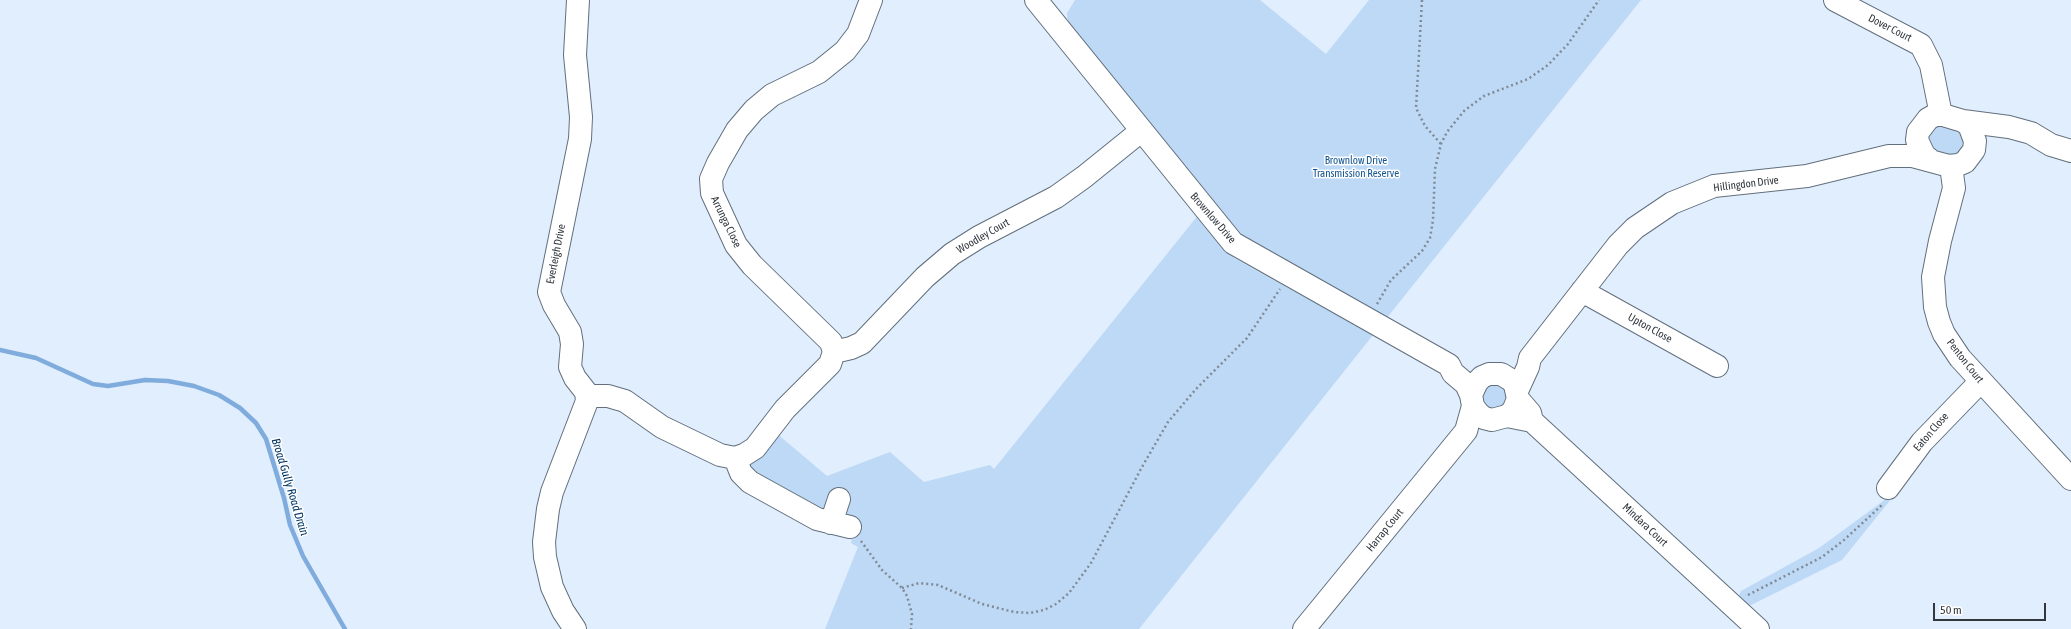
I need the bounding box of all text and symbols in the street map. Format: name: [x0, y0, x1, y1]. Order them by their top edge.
street label: Dover Court: [1866, 11, 1914, 45]
park label: Brownlow Drive Transmission Reserve: [1313, 154, 1399, 180]
street label: Hillingdon Drive: [1713, 173, 1779, 195]
street label: Brownlow Drive: [1187, 190, 1239, 246]
street label: Arrunga Close: [708, 194, 744, 250]
street label: Woodley Court: [954, 216, 1012, 256]
street label: Everleigh Drive: [544, 223, 568, 285]
street label: Upton Close: [1626, 310, 1674, 346]
street label: Penton Court: [1944, 336, 1986, 386]
street label: Eaton Close: [1911, 410, 1951, 454]
water label: Broad Gully Road Drain: [268, 437, 312, 537]
street label: Mindara Court: [1620, 501, 1670, 549]
street label: Harrap Court: [1364, 506, 1406, 554]
scale bar: [1935, 595, 2048, 621]
text: 50 m: [1940, 603, 1962, 617]

